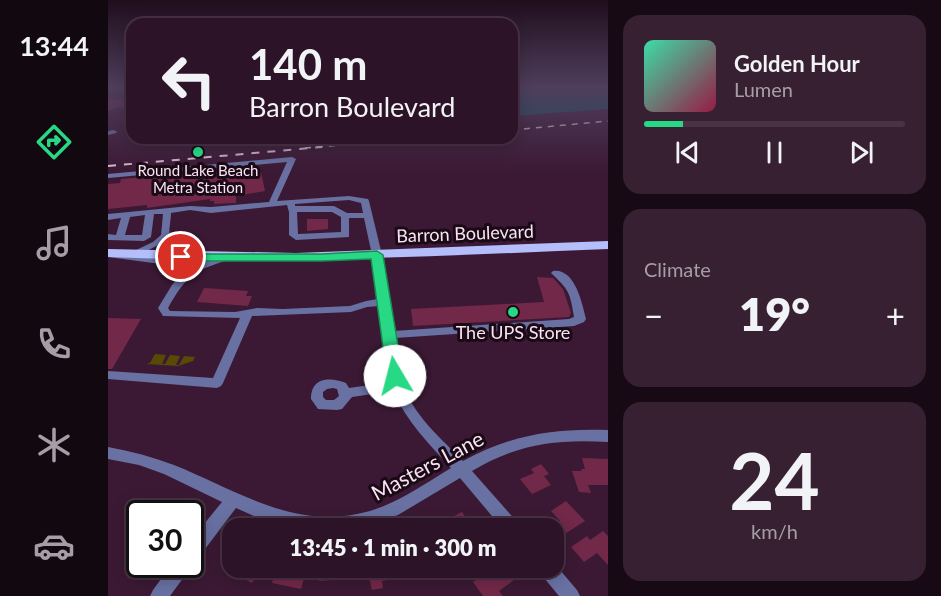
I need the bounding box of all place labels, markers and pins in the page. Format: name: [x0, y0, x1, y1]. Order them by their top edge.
marker: Round Lake Beach Metra Station: [191, 145, 205, 159]
place label: Round Lake Beach Metra Station: [138, 161, 259, 196]
pin: [155, 231, 206, 282]
marker: The UPS Store: [506, 305, 520, 319]
place label: The UPS Store: [456, 321, 570, 343]

